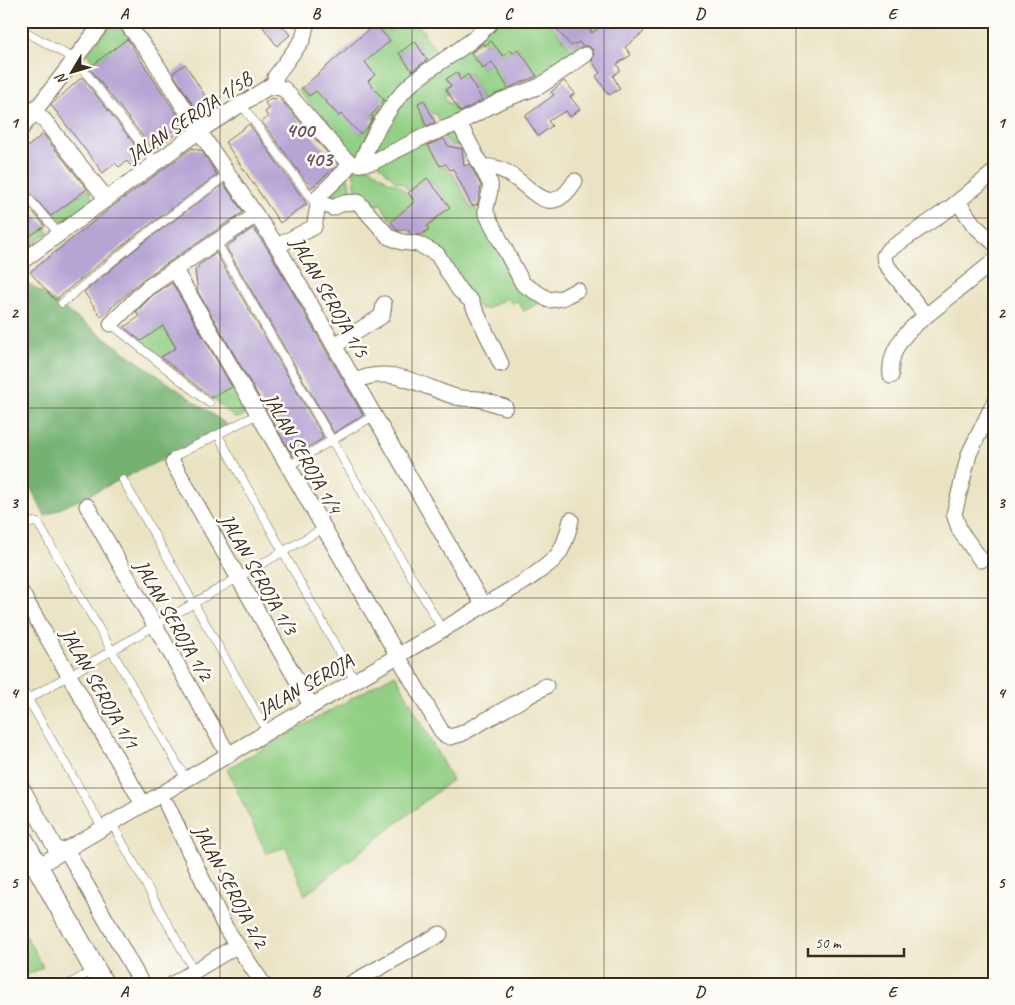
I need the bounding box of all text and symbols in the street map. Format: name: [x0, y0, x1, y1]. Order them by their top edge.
text: A: [120, 4, 130, 24]
text: B: [312, 4, 322, 24]
text: C: [504, 4, 514, 24]
text: D: [695, 4, 706, 24]
text: E: [888, 4, 899, 24]
north arrow: [48, 48, 98, 98]
street label: JALAN SEROJA 1/5B: [121, 65, 258, 169]
text: N: [51, 69, 72, 88]
text: 1: [10, 113, 19, 133]
text: 1: [997, 113, 1006, 133]
district label: 400: [286, 117, 317, 143]
district label: 403: [304, 146, 335, 172]
street label: JALAN SEROJA 1/5: [284, 231, 375, 363]
text: 2: [10, 303, 19, 323]
text: 2: [997, 303, 1006, 323]
street label: JALAN SEROJA 1/4: [257, 387, 348, 520]
text: 3: [10, 493, 19, 513]
text: 3: [997, 493, 1006, 513]
street label: JALAN SEROJA 1/3: [213, 508, 304, 641]
street label: JALAN SEROJA 1/2: [128, 554, 219, 687]
street label: JALAN SEROJA 1/1: [54, 622, 145, 754]
street label: JALAN SEROJA: [252, 648, 358, 723]
text: 4: [10, 683, 19, 703]
text: 4: [997, 683, 1006, 703]
street label: JALAN SEROJA 2/2: [187, 820, 274, 954]
text: 5: [11, 873, 20, 893]
text: 5: [998, 873, 1007, 893]
scale bar: [808, 925, 904, 957]
text: 50 m: [815, 934, 842, 953]
text: A: [120, 982, 130, 1002]
text: B: [312, 982, 322, 1002]
text: C: [504, 982, 514, 1002]
text: D: [695, 982, 706, 1002]
text: E: [888, 982, 899, 1002]

